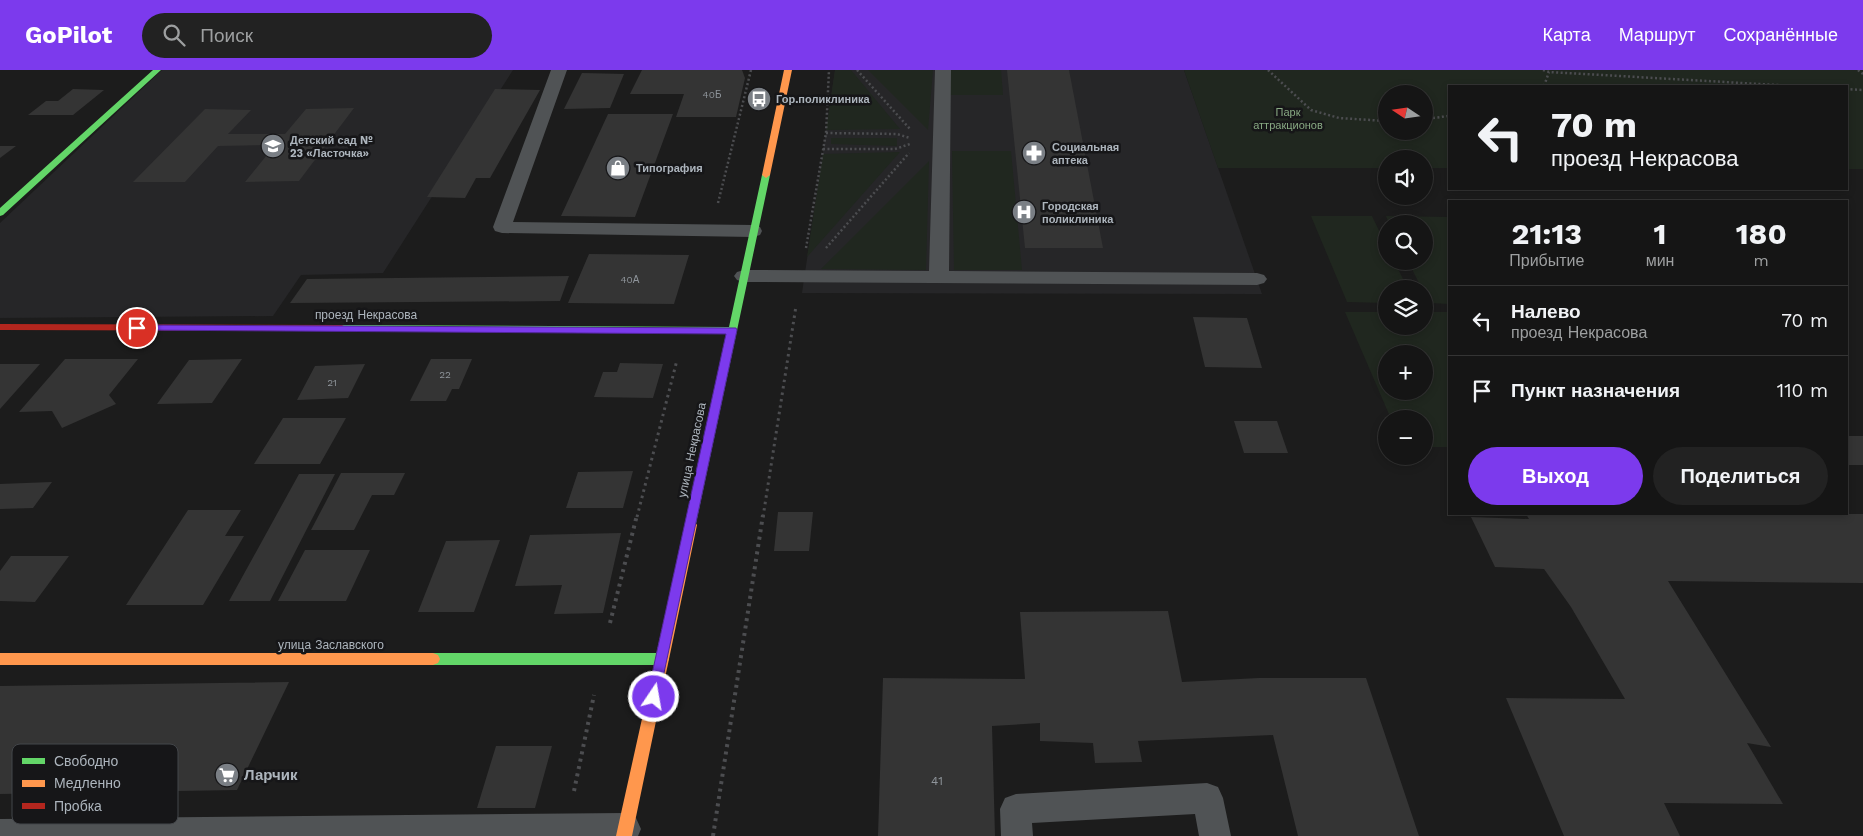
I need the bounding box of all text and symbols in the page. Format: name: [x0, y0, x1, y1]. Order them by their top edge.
search box: [142, 13, 492, 58]
text: GoPilot: [25, 21, 112, 49]
icon: search: [160, 21, 188, 49]
text: Поиск: [200, 24, 253, 47]
text: Карта: [1543, 24, 1591, 45]
text: Маршрут: [1619, 24, 1695, 45]
text: Сохранённые: [1723, 24, 1838, 45]
north arrow: [1378, 85, 1432, 140]
map controls: [1378, 85, 1433, 465]
bus stop icon: Гор.поликлиника: [746, 86, 772, 112]
house number: 40Б: [703, 89, 722, 100]
place label: Гор.поликлиника: [776, 93, 870, 106]
text: 70 m: [1551, 104, 1637, 146]
icon: left: [1468, 105, 1533, 170]
park label: Парк аттракционов: [1253, 106, 1323, 132]
school or university icon: Детский сад № 23 «Ласточка»: [260, 133, 286, 159]
place label: Детский сад № 23 «Ласточка»: [290, 134, 373, 160]
pharmacy icon: Социальная аптека: [1021, 140, 1047, 166]
place label: Социальная аптека: [1052, 141, 1119, 167]
text: проезд Некрасова: [1551, 146, 1738, 171]
button: sound: [1378, 150, 1433, 205]
shop icon: Типография: [605, 155, 631, 181]
place label: Типография: [636, 162, 703, 175]
hospital icon: Городская поликлиника: [1011, 199, 1037, 225]
place label: Городская поликлиника: [1042, 200, 1114, 226]
button: search: [1378, 215, 1433, 270]
text: 21:13: [1512, 216, 1582, 251]
text: 1: [1654, 216, 1667, 251]
text: 180: [1736, 216, 1787, 251]
text: Прибытие: [1509, 251, 1584, 270]
text: мин: [1646, 251, 1674, 270]
text: m: [1754, 251, 1769, 270]
house number: 40А: [621, 274, 640, 285]
button: layers: [1378, 280, 1433, 335]
text: Налево: [1511, 300, 1581, 323]
pin: [116, 307, 158, 349]
icon: left: [1468, 307, 1496, 335]
street label: проезд Некрасова: [315, 308, 417, 322]
text: 70 m: [1781, 309, 1828, 332]
icon: arrive: [123, 314, 151, 342]
text: проезд Некрасова: [1511, 323, 1647, 342]
button: +: [1378, 345, 1433, 400]
house number: 22: [439, 369, 451, 380]
house number: 21: [327, 377, 337, 388]
icon: arrive: [1468, 377, 1496, 405]
text: Пункт назначения: [1511, 379, 1680, 402]
text: 110 m: [1777, 379, 1828, 402]
street label: улица Некрасова: [675, 401, 709, 499]
button: −: [1378, 410, 1433, 465]
button: Выход: [1468, 447, 1643, 505]
button: Поделиться: [1653, 447, 1828, 505]
street label: улица Заславского: [278, 638, 384, 652]
position arrow: [627, 670, 679, 722]
legend: [12, 744, 178, 824]
text: Свободно: [54, 753, 119, 769]
supermarket icon: Ларчик: [214, 762, 240, 788]
place label: Ларчик: [244, 766, 298, 784]
house number: 41: [931, 774, 943, 788]
text: Медленно: [54, 775, 121, 791]
text: Пробка: [54, 798, 102, 814]

